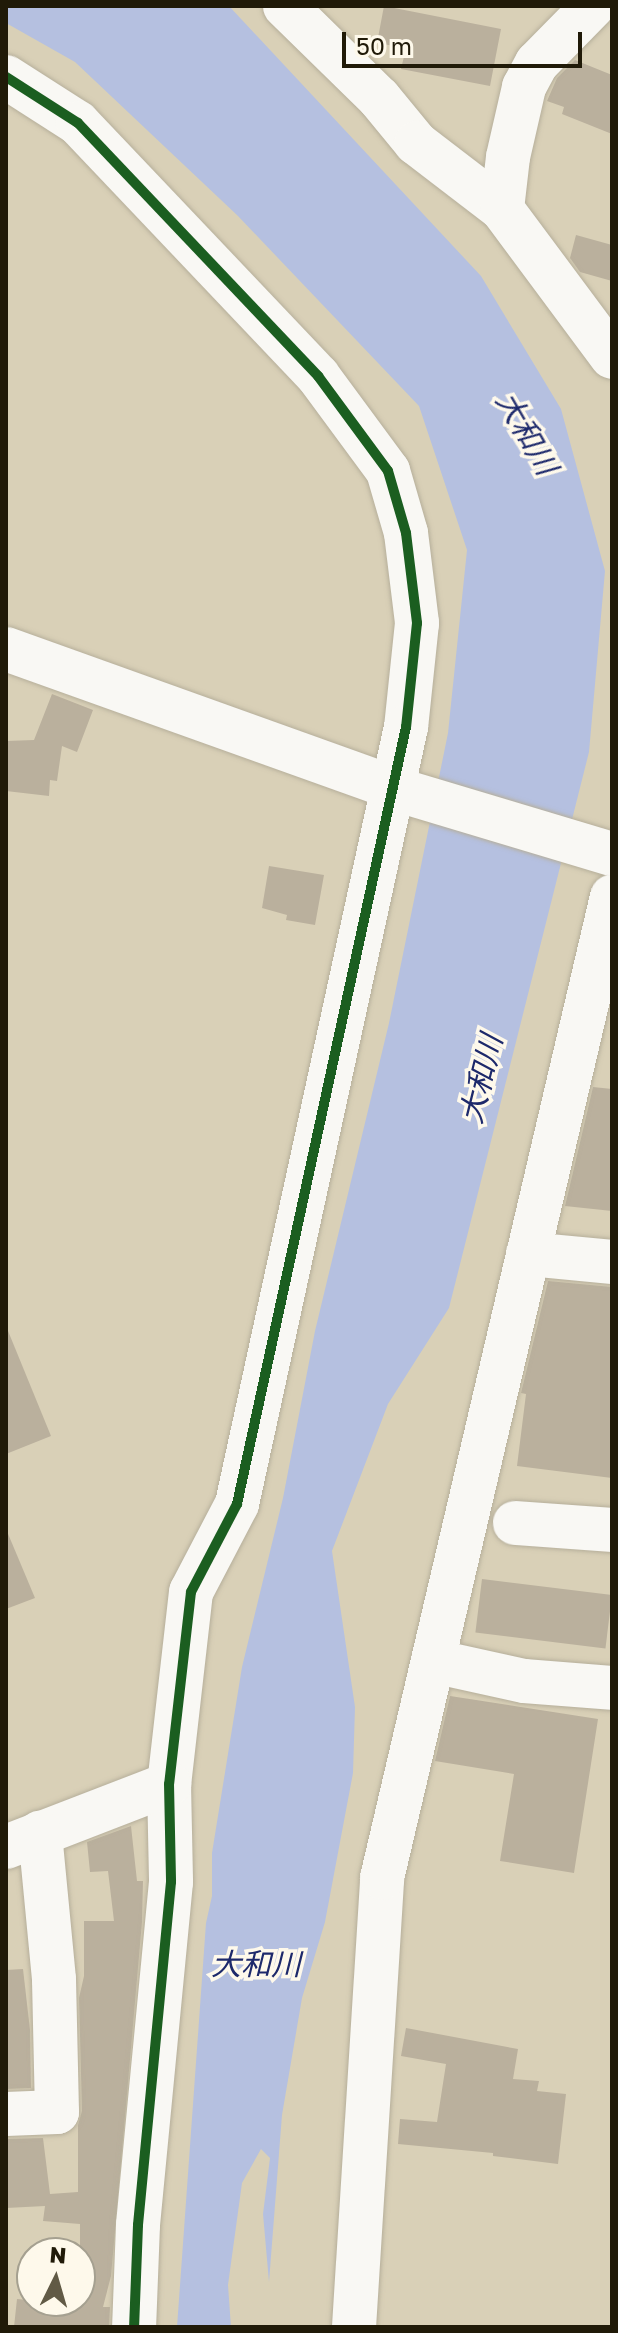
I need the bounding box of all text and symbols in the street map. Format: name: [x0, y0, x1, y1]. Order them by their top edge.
scale bar: [346, 16, 586, 66]
text: 50 m: [356, 31, 412, 60]
water label: 大和川: [489, 385, 565, 481]
water label: 大和川: [453, 1031, 509, 1127]
water label: 大和川: [211, 1946, 301, 1982]
north arrow: [16, 2237, 96, 2317]
text: N: [48, 2240, 67, 2269]

